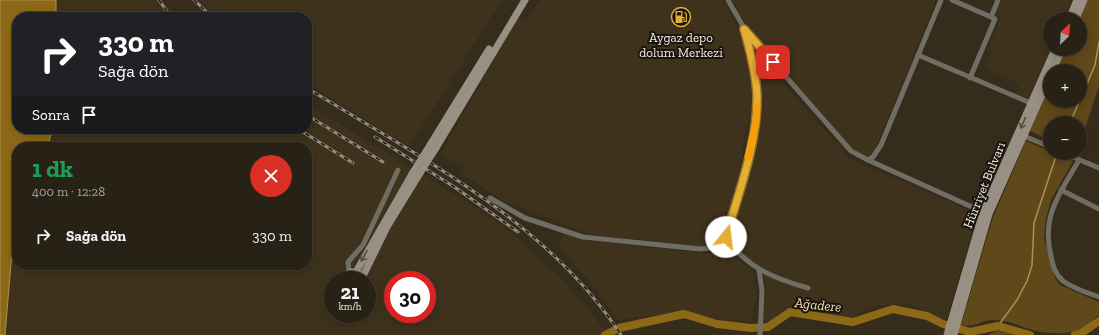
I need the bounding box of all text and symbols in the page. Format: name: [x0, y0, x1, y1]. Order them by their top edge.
fuel station icon: Aygaz depo dolum Merkezi: [670, 6, 692, 28]
north arrow: [1043, 12, 1087, 56]
map controls: [1043, 12, 1087, 160]
text: 330 m: [98, 26, 174, 59]
icon: right: [32, 28, 84, 80]
place label: Aygaz depo dolum Merkezi: [639, 30, 723, 60]
pin: [756, 45, 790, 79]
icon: arrive: [762, 51, 784, 73]
text: Sağa dön: [98, 60, 168, 82]
button: +: [1043, 64, 1087, 108]
icon: arrive: [78, 104, 100, 126]
text: Sonra: [32, 106, 70, 124]
button: −: [1043, 116, 1087, 160]
one-way arrow: [1018, 117, 1026, 129]
street label: Hürriyet Bulvarı: [960, 139, 1008, 230]
text: 1 dk: [32, 154, 73, 183]
button: close: [250, 155, 292, 197]
text: 400 m · 12:28: [32, 184, 105, 199]
position arrow: [705, 216, 747, 258]
icon: right: [32, 225, 54, 247]
text: Sağa dön: [66, 227, 126, 245]
text: 330 m: [252, 227, 292, 245]
one-way arrow: [360, 250, 368, 262]
speed limit sign: 30: [384, 271, 436, 323]
text: 21: [341, 280, 359, 304]
water label: Ağadere: [793, 294, 842, 316]
text: km/h: [339, 301, 361, 313]

